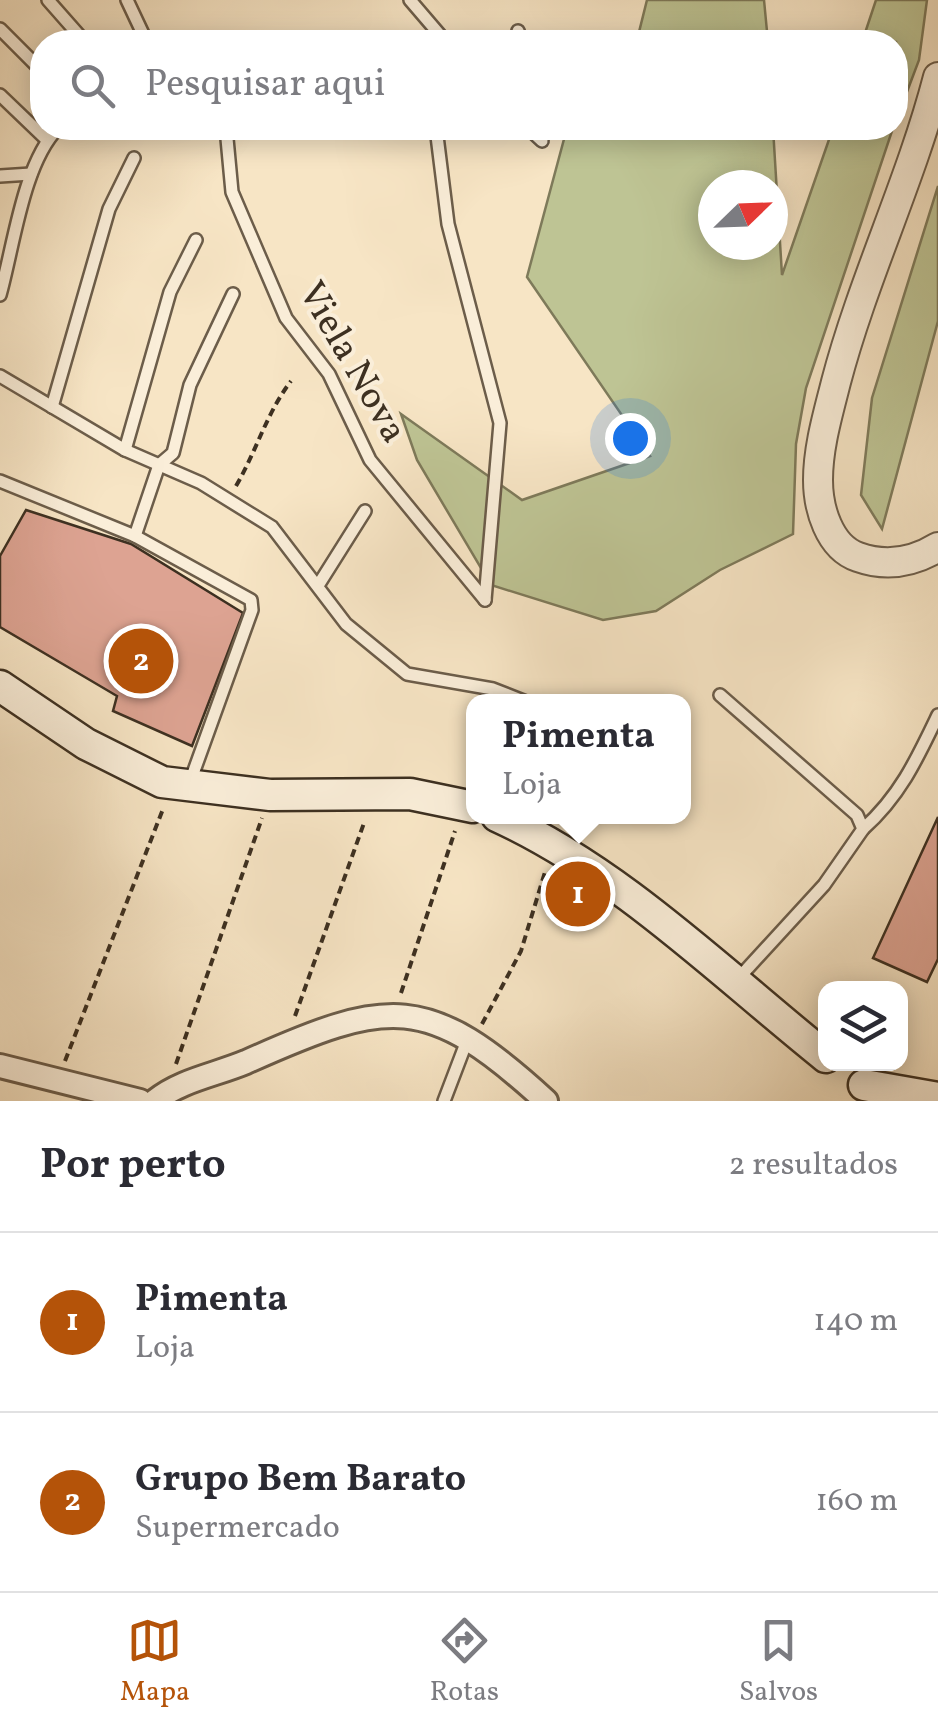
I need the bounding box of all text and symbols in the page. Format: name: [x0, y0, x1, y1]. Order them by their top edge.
search box: [30, 30, 908, 140]
icon: search: [65, 58, 120, 113]
text: Pesquisar aqui: [145, 59, 385, 112]
north arrow: [698, 170, 788, 260]
street label: Viela Nova: [283, 272, 419, 454]
your location: [605, 413, 656, 464]
pin: 2: [108, 624, 174, 698]
popup: [466, 694, 691, 824]
text: Pimenta: [502, 711, 655, 764]
text: Loja: [502, 764, 562, 808]
pin: 1: [546, 856, 610, 932]
map controls: [818, 981, 908, 1071]
button: layers: [818, 981, 908, 1071]
text: Por perto: [40, 1137, 226, 1196]
text: 2 resultados: [729, 1144, 898, 1188]
text: Pimenta: [135, 1274, 288, 1327]
text: 1: [66, 1300, 79, 1344]
text: 140 m: [813, 1300, 898, 1344]
text: Loja: [135, 1327, 195, 1371]
text: Grupo Bem Barato: [135, 1454, 466, 1507]
text: 2: [64, 1480, 81, 1524]
text: 160 m: [815, 1480, 898, 1524]
text: Supermercado: [135, 1507, 340, 1551]
tab: Mapa: [120, 1613, 190, 1712]
tab: Rotas: [430, 1613, 499, 1712]
tab: Salvos: [739, 1613, 818, 1712]

